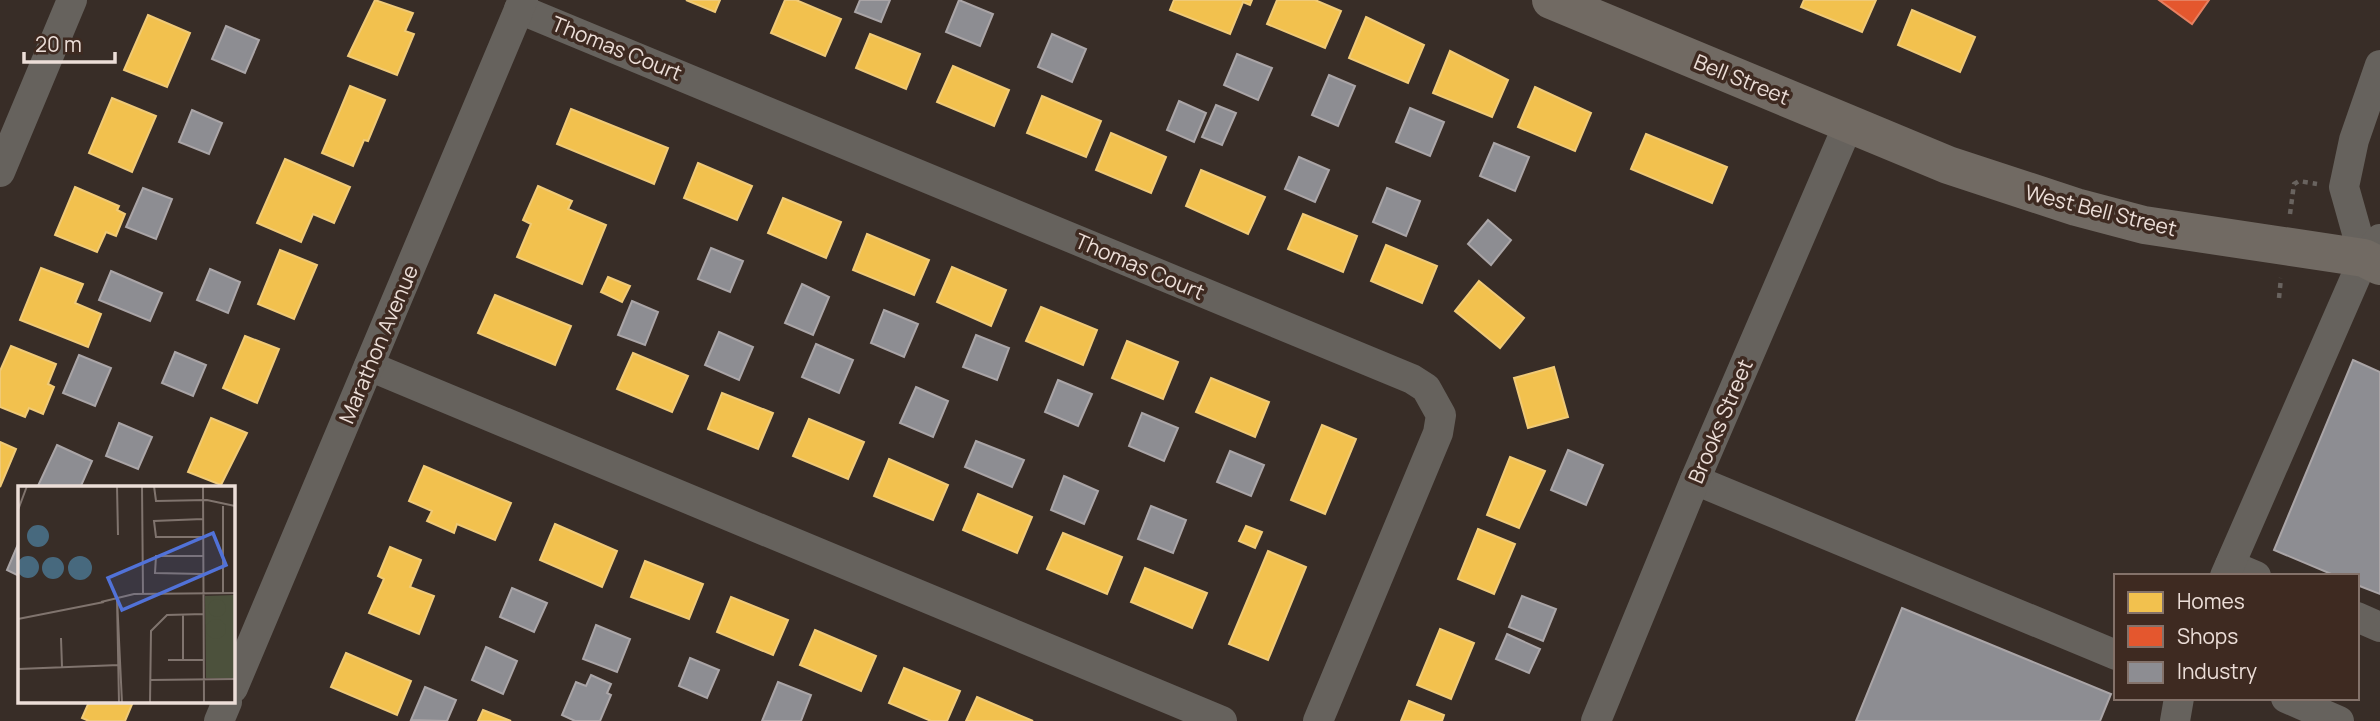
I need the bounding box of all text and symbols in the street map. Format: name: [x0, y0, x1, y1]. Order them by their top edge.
street label: Thomas Court: [548, 9, 686, 87]
scale bar: [24, 21, 116, 65]
text: 20 m: [35, 30, 82, 58]
street label: Bell Street: [1690, 47, 1794, 111]
street label: West Bell Street: [2022, 178, 2180, 242]
street label: Thomas Court: [1071, 226, 1209, 306]
street label: Marathon Avenue: [332, 260, 424, 428]
street label: Brooks Street: [1681, 355, 1759, 487]
inset map: [18, 486, 234, 704]
legend: [2114, 574, 2359, 700]
text: Homes: [2177, 587, 2245, 615]
text: Shops: [2177, 622, 2238, 650]
text: Industry: [2177, 657, 2257, 685]

